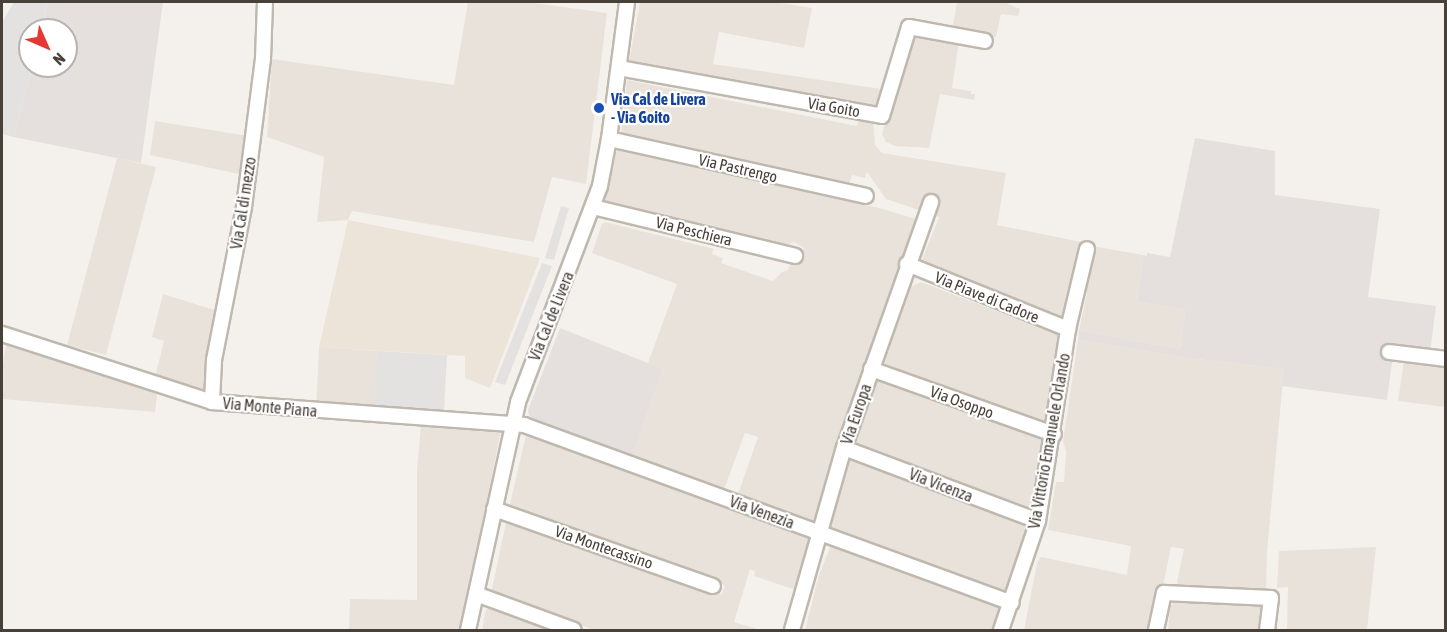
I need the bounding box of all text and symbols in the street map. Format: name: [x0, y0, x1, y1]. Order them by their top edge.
north arrow: [18, 18, 78, 78]
text: N: [50, 50, 69, 69]
place label: Via Cal de Livera - Via Goito: [611, 89, 706, 127]
street label: Via Goito: [806, 93, 862, 121]
marker: Via Cal de Livera - Via Goito: [592, 101, 606, 115]
street label: Via Pastrengo: [697, 150, 779, 186]
street label: Via Cal di mezzo: [226, 155, 260, 251]
street label: Via Peschiera: [654, 212, 734, 250]
street label: Via Piave di Cadore: [932, 267, 1042, 327]
street label: Via Cal de Livera: [524, 269, 578, 363]
street label: Via Vittorio Emanuele Orlando: [1024, 352, 1074, 530]
street label: Via Europa: [837, 381, 875, 447]
street label: Via Osoppo: [928, 382, 996, 422]
street label: Via Monte Piana: [222, 393, 318, 421]
street label: Via Vicenza: [906, 464, 976, 506]
street label: Via Venezia: [727, 491, 797, 533]
street label: Via Montecassino: [552, 521, 656, 573]

